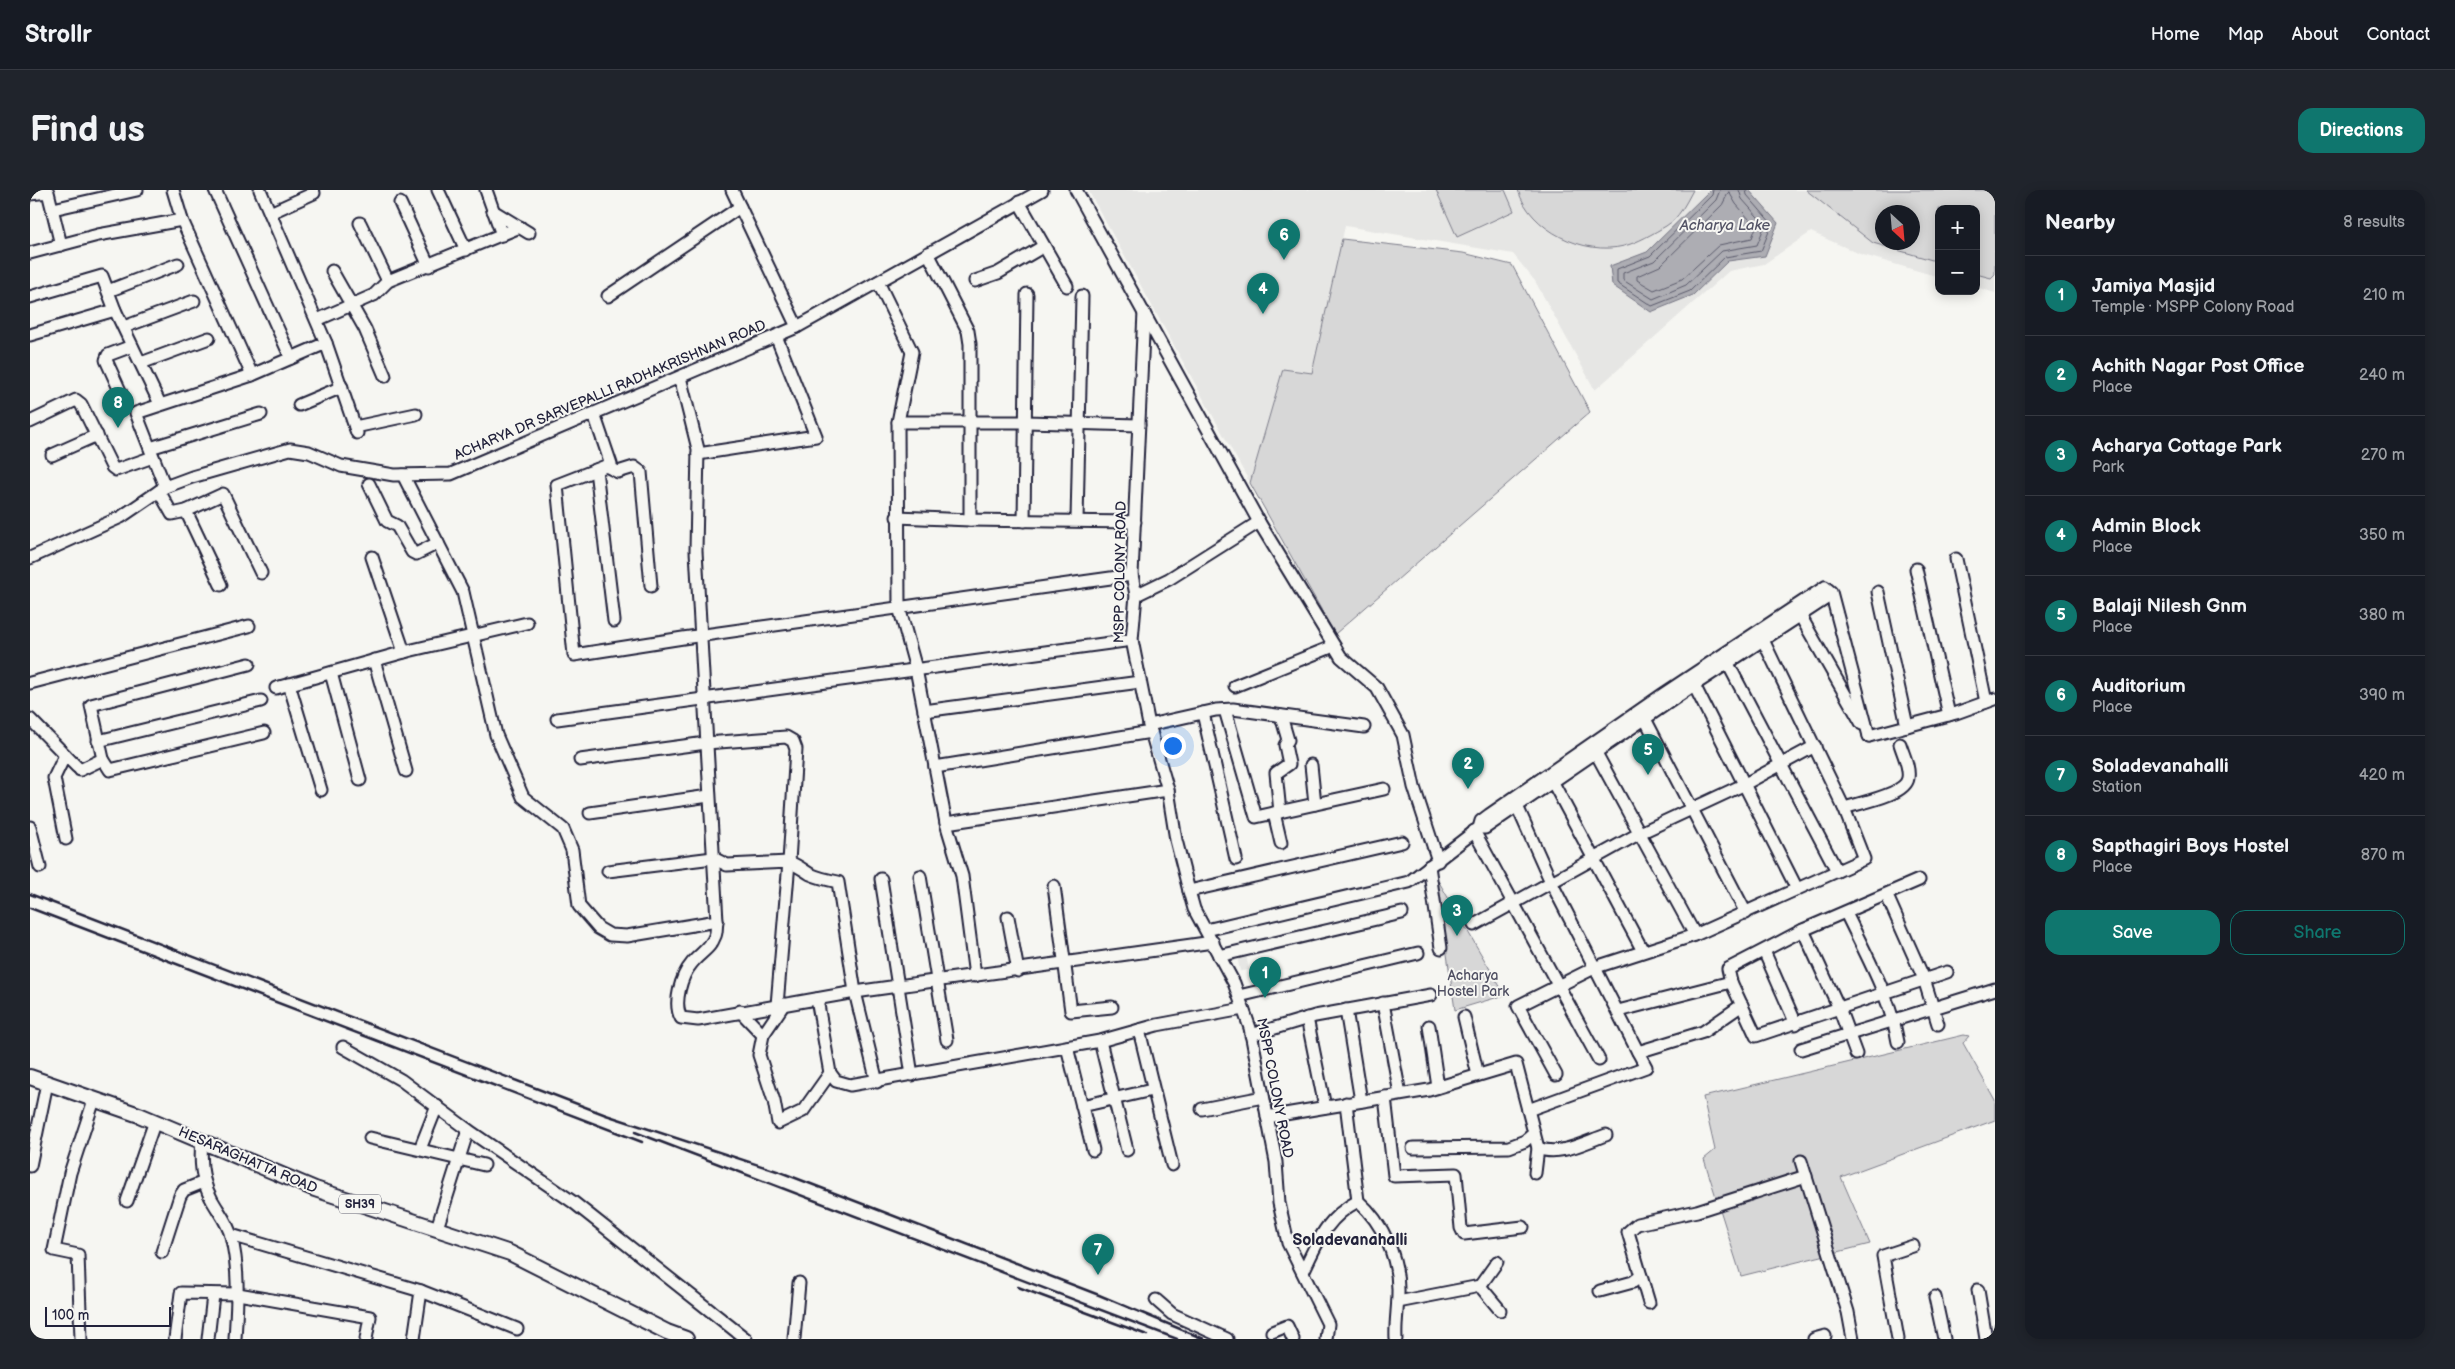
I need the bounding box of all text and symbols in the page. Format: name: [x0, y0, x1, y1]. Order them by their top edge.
text: Strollr: [25, 20, 92, 49]
text: Home: [2151, 24, 2200, 45]
text: Map: [2228, 24, 2264, 45]
text: About: [2292, 24, 2339, 45]
text: Contact: [2367, 24, 2430, 45]
button: Directions: [2298, 108, 2425, 153]
text: Find us: [30, 109, 145, 152]
north arrow: [1875, 205, 1920, 250]
map controls: [1935, 205, 1980, 295]
button: +: [1935, 205, 1980, 250]
text: Nearby: [2045, 210, 2115, 235]
text: 8 results: [2343, 213, 2405, 232]
water label: Acharya Lake: [1679, 216, 1771, 235]
pin: 6: [1268, 219, 1300, 260]
button: −: [1935, 250, 1980, 295]
pin: 4: [1247, 273, 1279, 314]
text: Jamiya Masjid: [2092, 275, 2215, 298]
text: 1: [2058, 286, 2064, 305]
text: 210 m: [2363, 286, 2405, 305]
text: Temple · MSPP Colony Road: [2092, 298, 2294, 317]
street label: ACHARYA DR SARVEPALLI RADHAKRISHNAN ROAD: [452, 316, 768, 464]
text: Achith Nagar Post Office: [2092, 355, 2304, 378]
text: 2: [2056, 366, 2066, 385]
text: 240 m: [2359, 366, 2405, 385]
text: Place: [2092, 378, 2133, 397]
pin: 8: [102, 387, 134, 428]
text: Acharya Cottage Park: [2092, 435, 2282, 458]
text: 3: [2056, 446, 2066, 465]
text: 270 m: [2361, 446, 2405, 465]
text: Park: [2092, 458, 2124, 477]
street label: MSPP COLONY ROAD: [1110, 501, 1130, 643]
text: Admin Block: [2092, 515, 2201, 538]
text: 4: [2056, 526, 2066, 545]
text: 350 m: [2359, 526, 2405, 545]
text: Place: [2092, 538, 2133, 557]
text: Balaji Nilesh Gnm: [2092, 595, 2247, 618]
text: 5: [2056, 606, 2066, 625]
text: 380 m: [2359, 606, 2405, 625]
text: Place: [2092, 618, 2133, 637]
text: Auditorium: [2092, 675, 2186, 698]
text: 6: [2056, 686, 2066, 705]
text: 390 m: [2359, 686, 2405, 705]
text: Place: [2092, 698, 2133, 717]
your location: [1160, 733, 1186, 759]
pin: 5: [1632, 734, 1664, 775]
pin: 2: [1452, 748, 1484, 789]
text: Soladevanahalli: [2092, 755, 2229, 778]
text: 7: [2057, 766, 2065, 785]
text: 420 m: [2359, 766, 2405, 785]
text: Station: [2092, 778, 2142, 797]
text: Sapthagiri Boys Hostel: [2092, 835, 2289, 858]
text: 8: [2056, 846, 2066, 865]
text: 870 m: [2361, 846, 2405, 865]
text: Place: [2092, 858, 2133, 877]
pin: 3: [1441, 895, 1473, 936]
button: Save: [2045, 910, 2220, 955]
button: Share: [2230, 910, 2405, 955]
pin: 1: [1249, 957, 1281, 998]
park label: Acharya Hostel Park: [1437, 967, 1509, 1000]
street label: MSPP COLONY ROAD: [1253, 1017, 1297, 1159]
street label: HESARAGHATTA ROAD: [176, 1123, 320, 1197]
road number: SH39: [339, 1194, 381, 1214]
district label: Soladevanahalli: [1292, 1231, 1408, 1250]
pin: 7: [1082, 1234, 1114, 1275]
scale bar: [45, 1304, 171, 1327]
text: 100 m: [52, 1307, 89, 1324]

